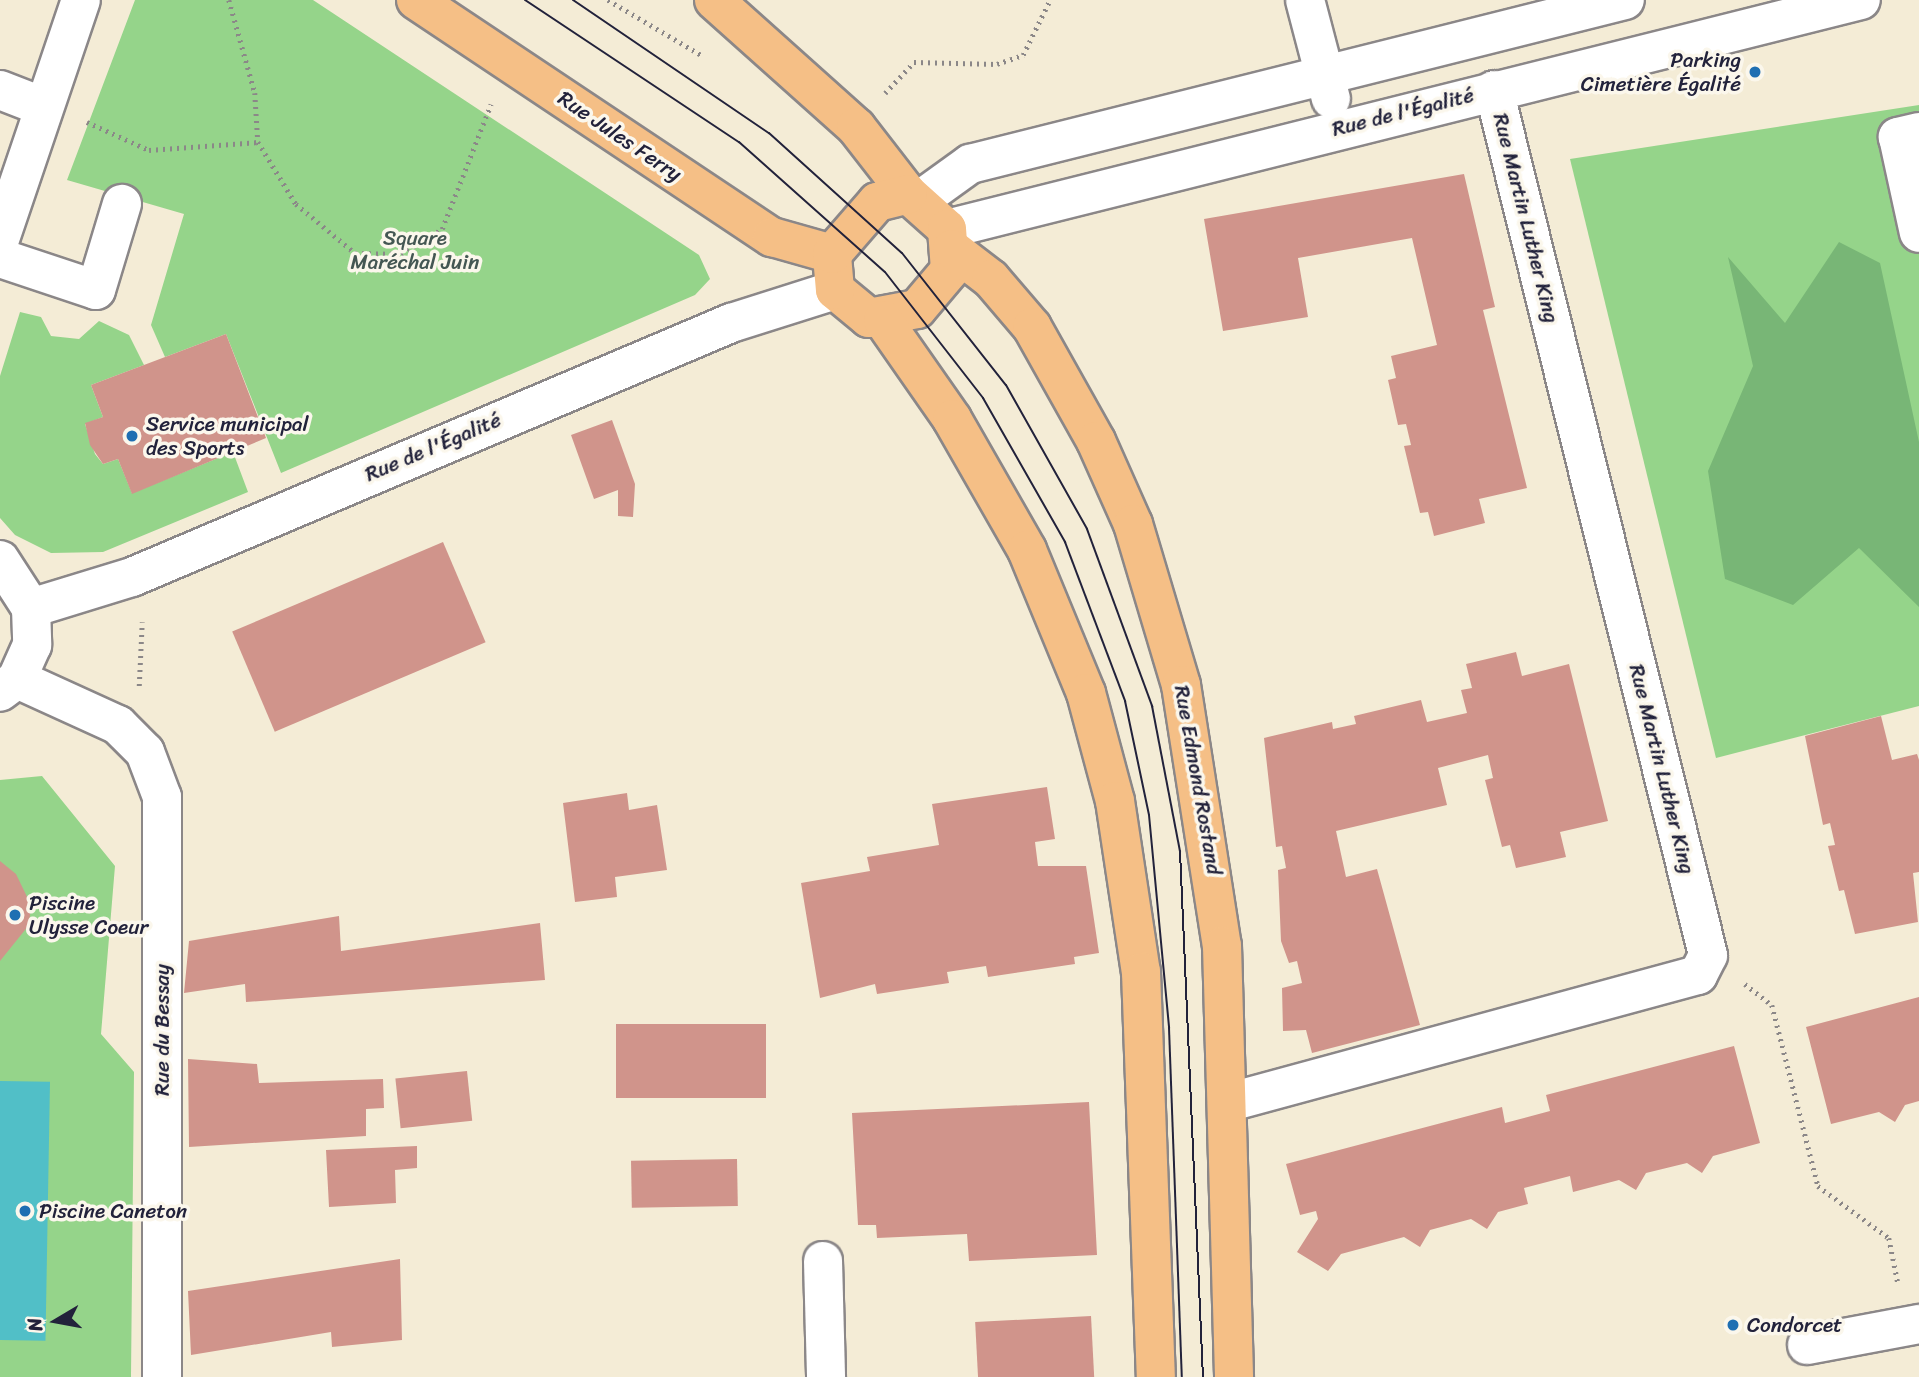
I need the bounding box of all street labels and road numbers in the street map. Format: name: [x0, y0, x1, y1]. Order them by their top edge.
street label: Rue de l'Égalité: [1329, 82, 1477, 142]
street label: Rue Jules Ferry: [553, 85, 687, 187]
street label: Rue Martin Luther King: [1488, 111, 1564, 325]
street label: Rue de l'Égalité: [361, 407, 505, 487]
street label: Rue Martin Luther King: [1624, 662, 1700, 876]
street label: Rue Edmond Rostand: [1169, 683, 1227, 877]
street label: Rue du Bessay: [149, 964, 175, 1096]

